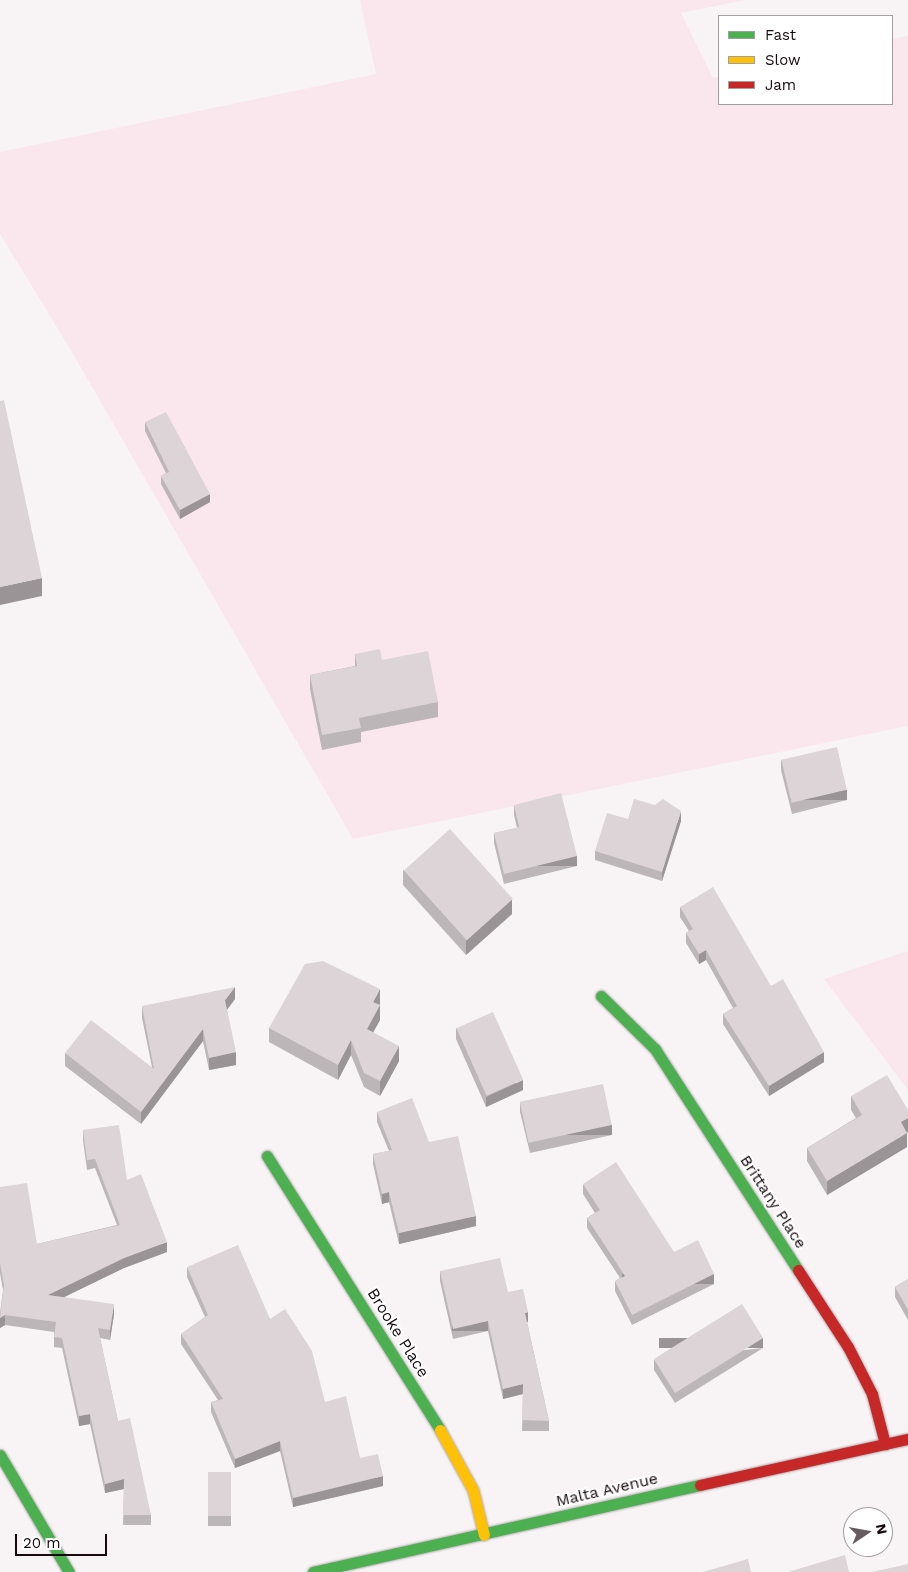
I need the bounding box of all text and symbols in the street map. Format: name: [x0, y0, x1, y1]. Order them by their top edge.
legend: [718, 15, 893, 105]
text: Fast: [765, 26, 796, 44]
text: Slow: [765, 51, 801, 69]
text: Jam: [765, 76, 796, 94]
street label: Brittany Place: [736, 1151, 810, 1253]
street label: Brooke Place: [363, 1285, 433, 1381]
street label: Malta Avenue: [554, 1469, 660, 1511]
north arrow: [843, 1507, 893, 1557]
text: N: [873, 1522, 891, 1536]
scale bar: [18, 1524, 110, 1556]
text: 20 m: [23, 1534, 61, 1552]

